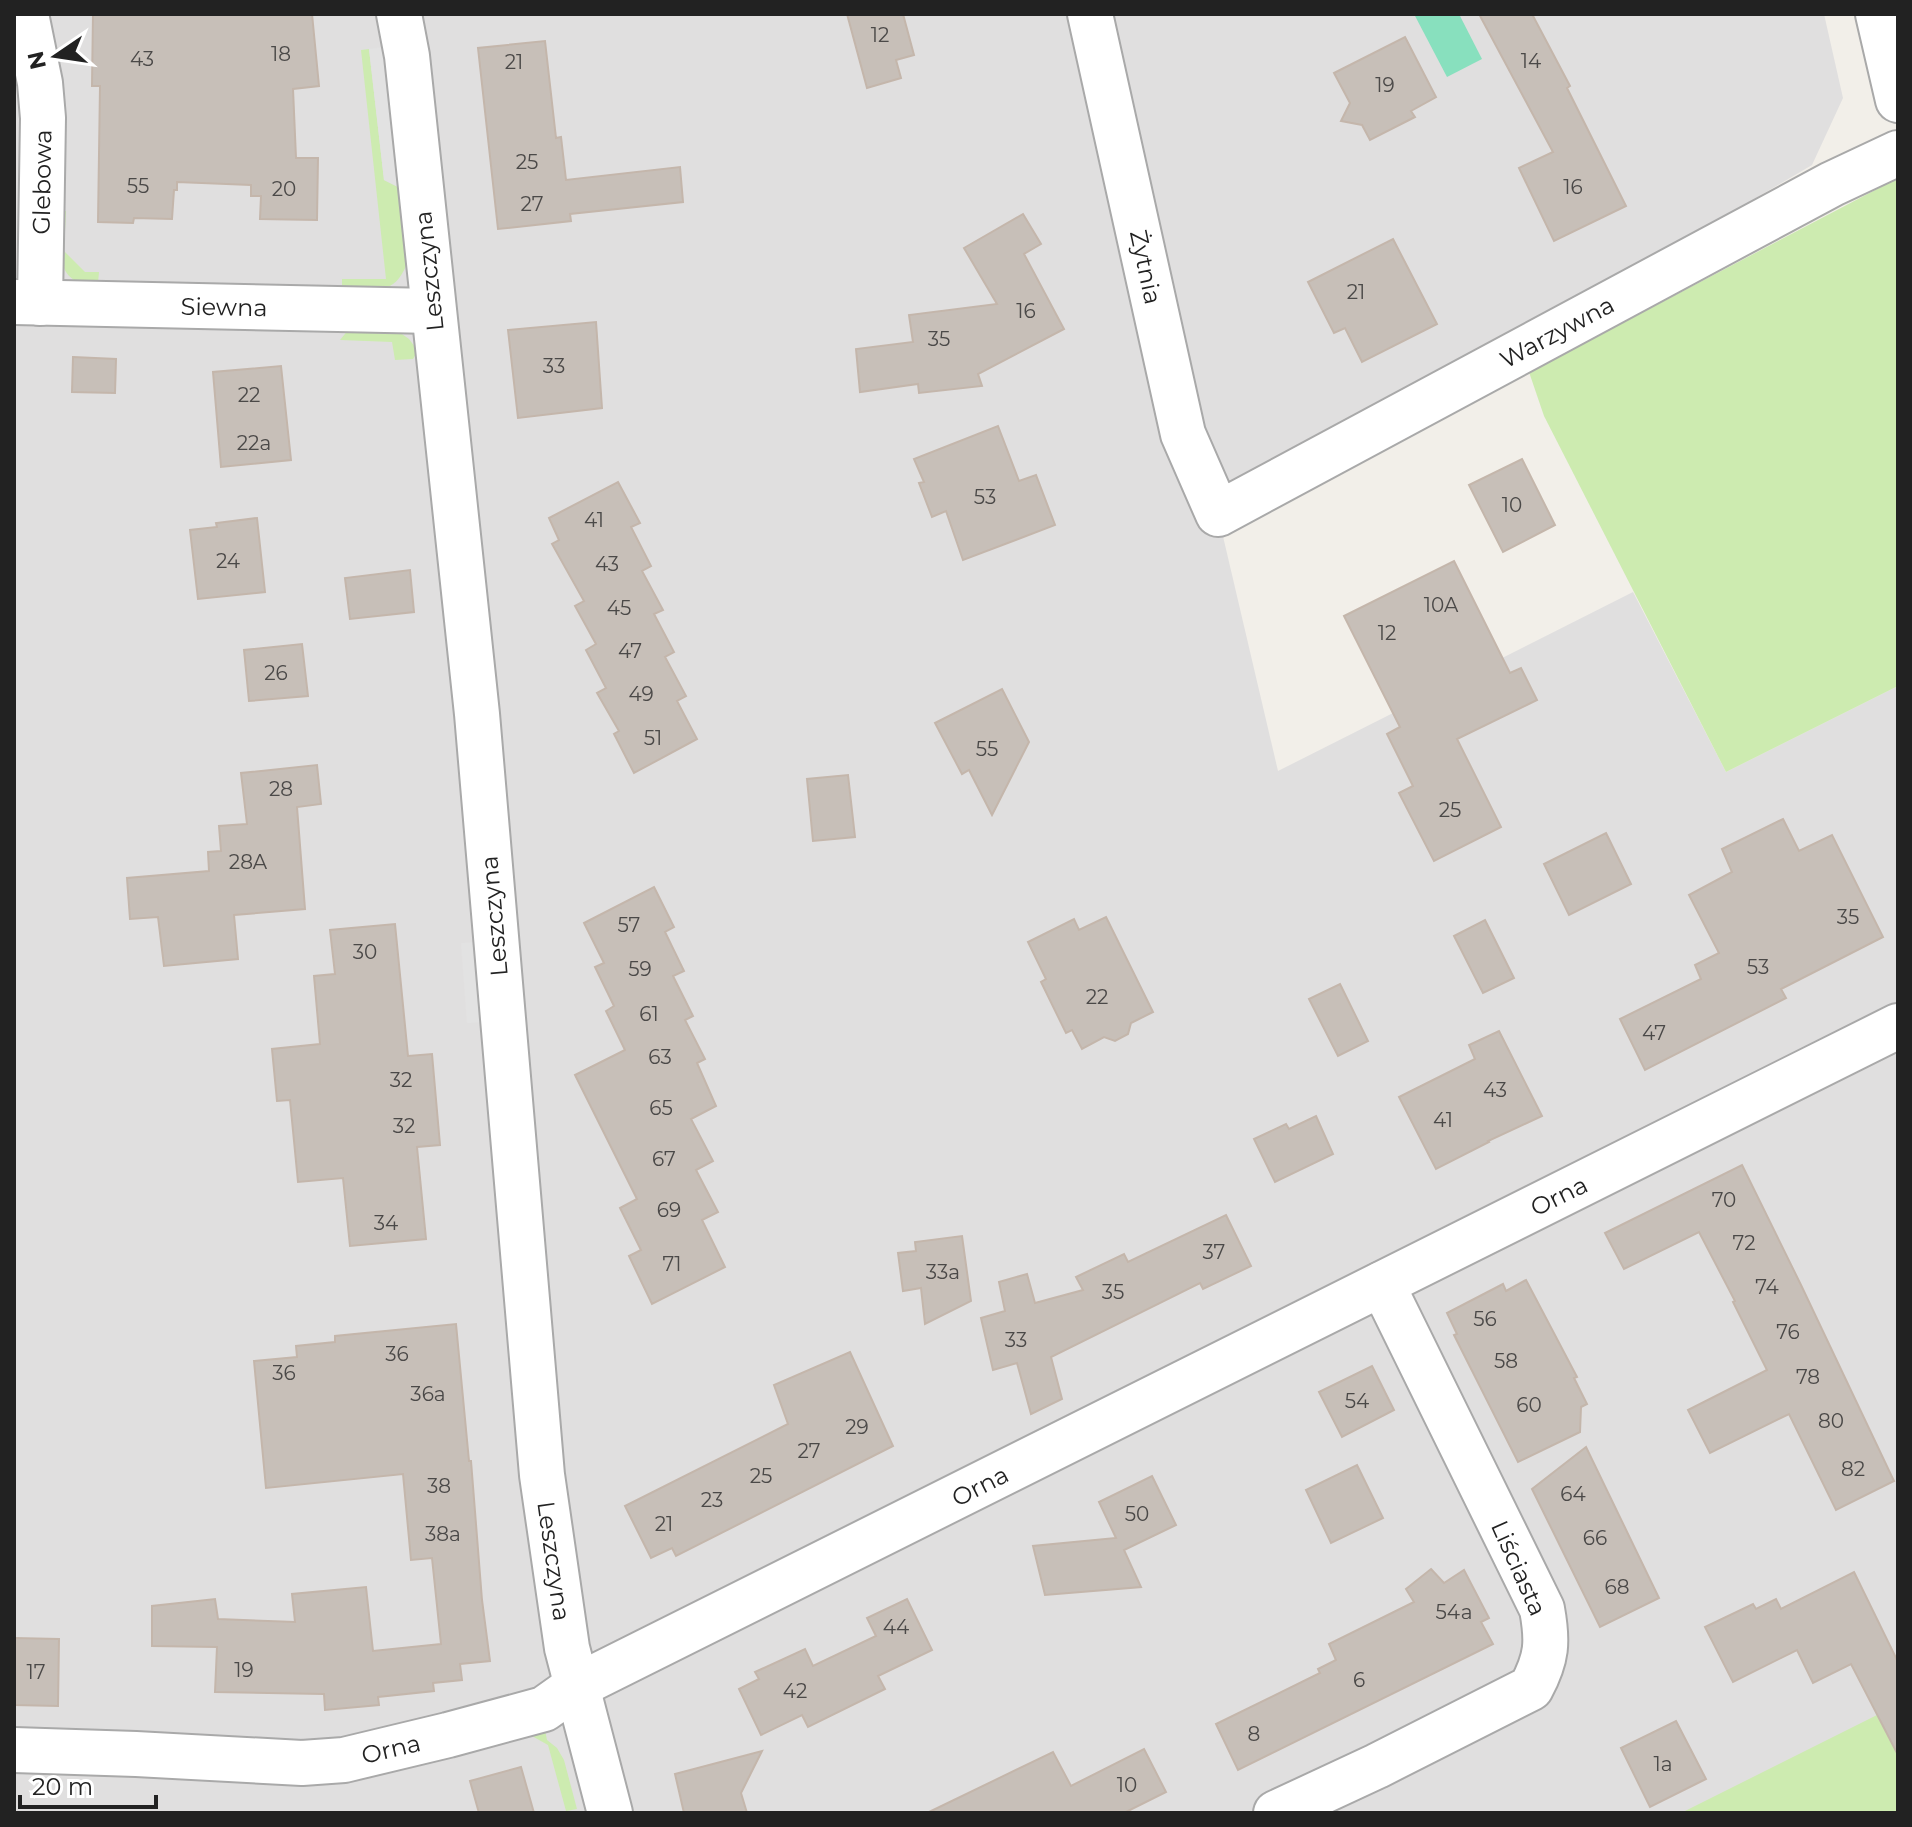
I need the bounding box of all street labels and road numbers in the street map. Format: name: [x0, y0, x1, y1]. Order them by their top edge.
street label: Glebowa: [27, 129, 57, 235]
street label: Leszczyna: [408, 209, 450, 333]
street label: Żytnia: [1124, 227, 1168, 307]
street label: Warzywna: [1495, 290, 1619, 374]
street label: Siewna: [180, 292, 268, 322]
street label: Leszczyna: [474, 855, 514, 977]
street label: Orna: [1526, 1170, 1592, 1222]
street label: Orna: [947, 1459, 1013, 1513]
street label: Leszczyna: [531, 1499, 577, 1623]
street label: Liściasta: [1485, 1516, 1553, 1620]
street label: Orna: [359, 1728, 423, 1770]

